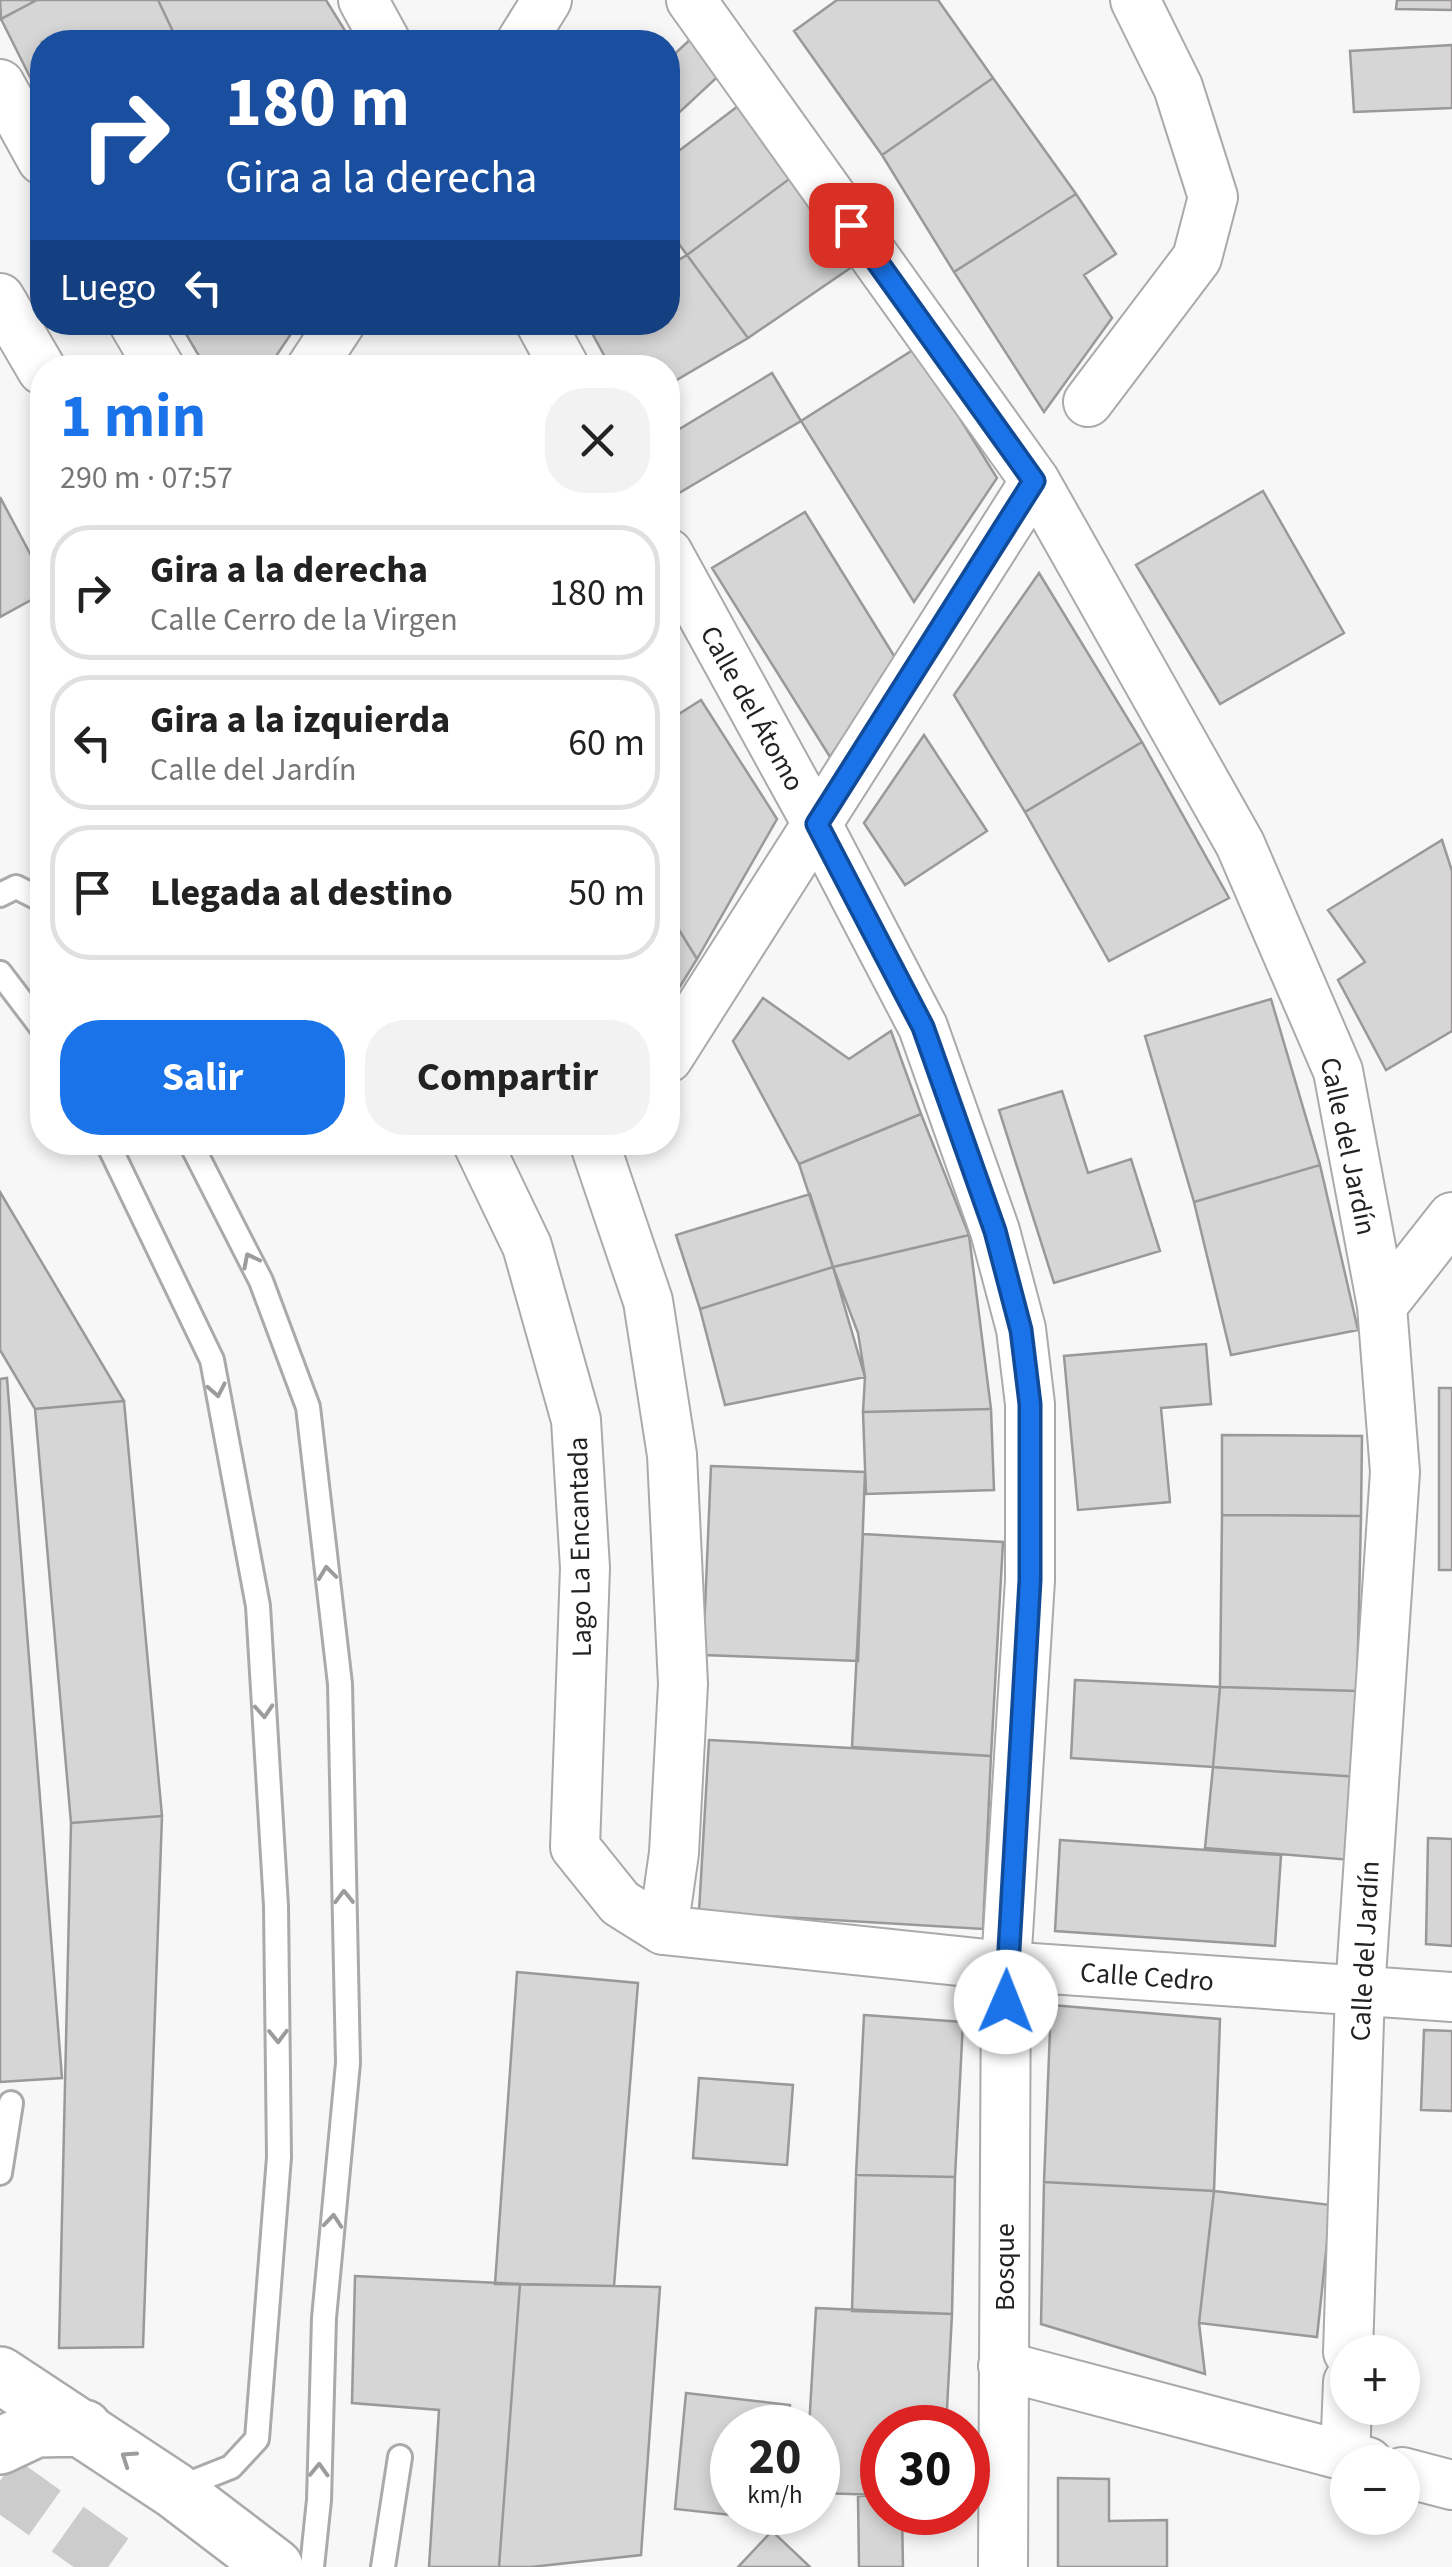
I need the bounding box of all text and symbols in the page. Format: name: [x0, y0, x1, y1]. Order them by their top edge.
text: 180 m: [225, 53, 410, 153]
icon: right: [60, 70, 190, 200]
text: Gira a la derecha: [225, 146, 537, 210]
pin: [809, 183, 894, 268]
icon: arrive: [824, 198, 879, 253]
icon: left: [176, 260, 231, 315]
text: Luego: [60, 261, 156, 315]
text: 1 min: [60, 375, 206, 460]
button: close: [545, 388, 650, 493]
text: 290 m · 07:57: [60, 455, 233, 501]
text: Gira a la derecha: [150, 543, 428, 597]
icon: right: [65, 565, 120, 620]
text: 180 m: [549, 566, 645, 620]
text: Calle Cerro de la Virgen: [150, 597, 458, 643]
street label: Calle del Átomo: [690, 619, 814, 798]
text: Gira a la izquierda: [150, 693, 450, 747]
icon: left: [65, 715, 120, 770]
text: 60 m: [568, 716, 645, 770]
text: Calle del Jardín: [150, 747, 357, 793]
icon: arrive: [65, 865, 120, 920]
text: Llegada al destino: [150, 866, 453, 920]
text: 50 m: [568, 866, 645, 920]
button: Salir: [60, 1020, 345, 1135]
button: Compartir: [365, 1020, 650, 1135]
street label: Calle del Jardín: [1310, 1054, 1386, 1239]
one-way arrow: [243, 1252, 262, 1270]
one-way arrow: [206, 1382, 227, 1399]
street label: Lago La Encantada: [558, 1437, 602, 1657]
one-way arrow: [317, 1564, 338, 1580]
one-way arrow: [253, 1704, 274, 1720]
street label: Calle del Jardín: [1340, 1860, 1390, 2042]
one-way arrow: [334, 1888, 355, 1904]
position arrow: [954, 1950, 1058, 2054]
street label: Calle Cedro: [1079, 1952, 1215, 2002]
one-way arrow: [267, 2030, 289, 2045]
one-way arrow: [322, 2213, 344, 2229]
street label: Bosque: [985, 2223, 1025, 2311]
map controls: [1330, 2335, 1420, 2535]
button: +: [1330, 2335, 1420, 2425]
speed limit sign: 30: [860, 2405, 990, 2535]
text: 20: [749, 2422, 801, 2493]
button: −: [1330, 2445, 1420, 2535]
one-way arrow: [120, 2452, 139, 2470]
one-way arrow: [309, 2461, 330, 2477]
text: km/h: [747, 2477, 803, 2513]

